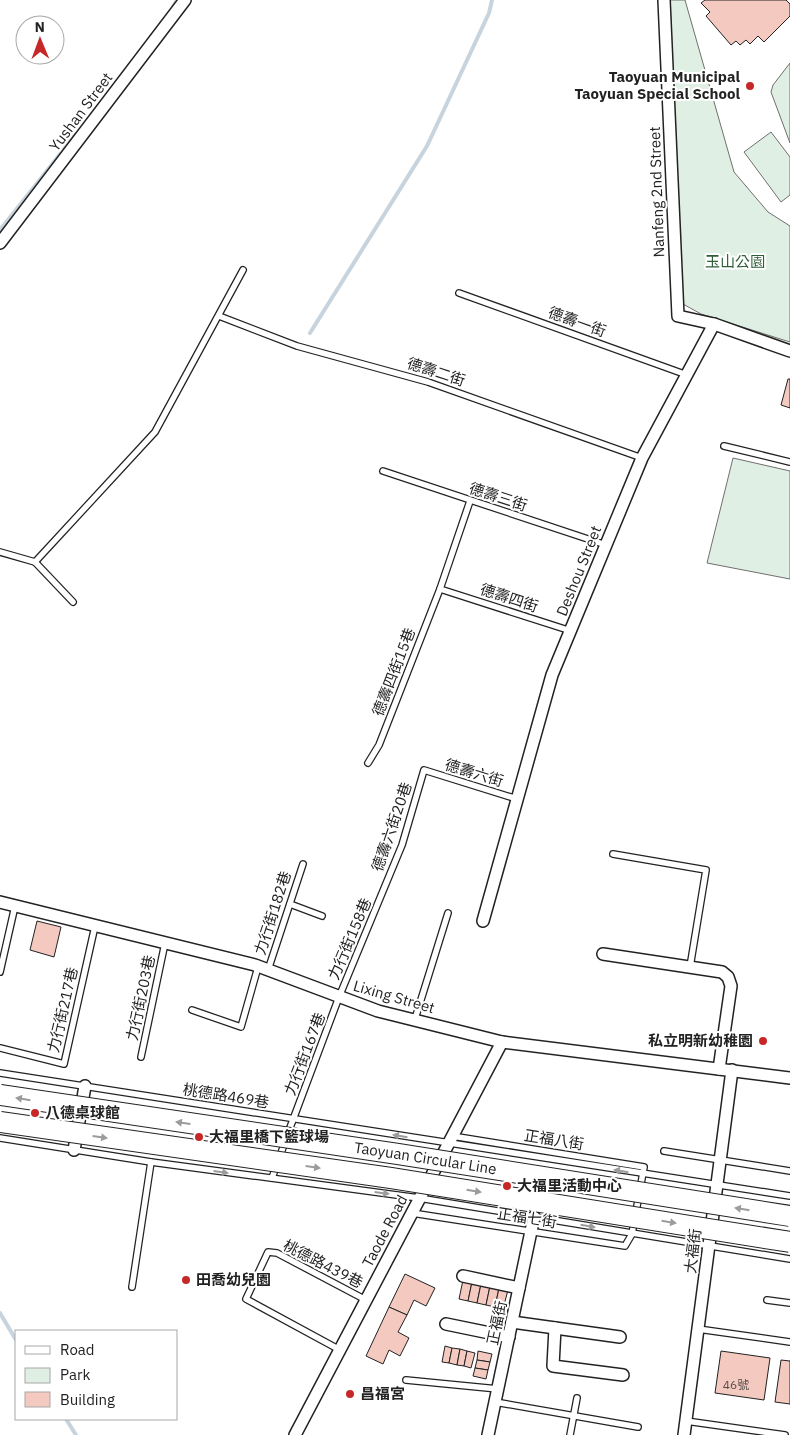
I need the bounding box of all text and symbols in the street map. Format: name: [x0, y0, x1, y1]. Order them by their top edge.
north arrow: [15, 15, 65, 65]
text: N: [35, 18, 45, 36]
place label: Taoyuan Municipal Taoyuan Special School: [574, 67, 740, 103]
street label: Yushan Street: [45, 68, 116, 155]
marker: Taoyuan Municipal Taoyuan Special School: [744, 80, 756, 92]
street label: Nanfeng 2nd Street: [645, 126, 668, 258]
park label: 玉山公園: [705, 252, 765, 271]
street label: 德壽一街: [546, 302, 609, 341]
street label: 德壽二街: [405, 353, 468, 390]
street label: 德壽三街: [467, 478, 530, 515]
street label: Deshou Street: [552, 523, 605, 619]
street label: 德壽四街: [478, 579, 541, 616]
street label: 德壽四街15巷: [368, 625, 419, 719]
street label: 德壽六街: [443, 755, 506, 790]
street label: 德壽六街20巷: [367, 780, 416, 874]
street label: 力行街182巷: [250, 869, 295, 957]
street label: 力行街158巷: [324, 895, 375, 983]
street label: 力行街203巷: [122, 953, 159, 1042]
street label: 力行街217巷: [43, 965, 82, 1054]
street label: Lixing Street: [351, 976, 437, 1017]
street label: 力行街167巷: [280, 1010, 329, 1098]
place label: 私立明新幼稚園: [648, 1031, 753, 1050]
marker: 私立明新幼稚園: [757, 1035, 769, 1047]
street label: 桃德路469巷: [182, 1079, 271, 1112]
one-way arrow: [14, 1094, 30, 1102]
place label: 八德桌球館: [45, 1103, 120, 1122]
marker: 八德桌球館: [29, 1107, 41, 1119]
one-way arrow: [175, 1118, 191, 1126]
street label: 正福八街: [523, 1125, 585, 1154]
place label: 大福里橋下籃球場: [209, 1127, 329, 1146]
marker: 大福里橋下籃球場: [193, 1131, 205, 1143]
one-way arrow: [391, 1132, 407, 1140]
one-way arrow: [93, 1133, 109, 1141]
street label: Taoyuan Circular Line: [353, 1138, 498, 1178]
one-way arrow: [305, 1163, 321, 1171]
one-way arrow: [612, 1166, 628, 1174]
one-way arrow: [214, 1168, 230, 1176]
place label: 大福里活動中心: [517, 1176, 622, 1195]
marker: 大福里活動中心: [501, 1180, 513, 1192]
one-way arrow: [466, 1188, 482, 1196]
one-way arrow: [375, 1189, 391, 1197]
street label: Taode Road: [358, 1191, 411, 1270]
street label: 正福七街: [496, 1203, 558, 1232]
one-way arrow: [733, 1205, 749, 1213]
one-way arrow: [661, 1219, 677, 1227]
one-way arrow: [581, 1223, 597, 1231]
street label: 大福街: [680, 1227, 705, 1274]
street label: 桃德路439巷: [280, 1235, 366, 1292]
place label: 田喬幼兒園: [196, 1270, 271, 1289]
marker: 田喬幼兒園: [180, 1274, 192, 1286]
street label: 正福街: [483, 1299, 510, 1347]
legend: [15, 1330, 178, 1420]
text: Road: [60, 1340, 95, 1359]
text: Park: [60, 1365, 90, 1384]
house number: 46號: [723, 1377, 749, 1392]
place label: 昌福宮: [360, 1384, 405, 1403]
marker: 昌福宮: [344, 1388, 356, 1400]
text: Building: [60, 1390, 115, 1409]

